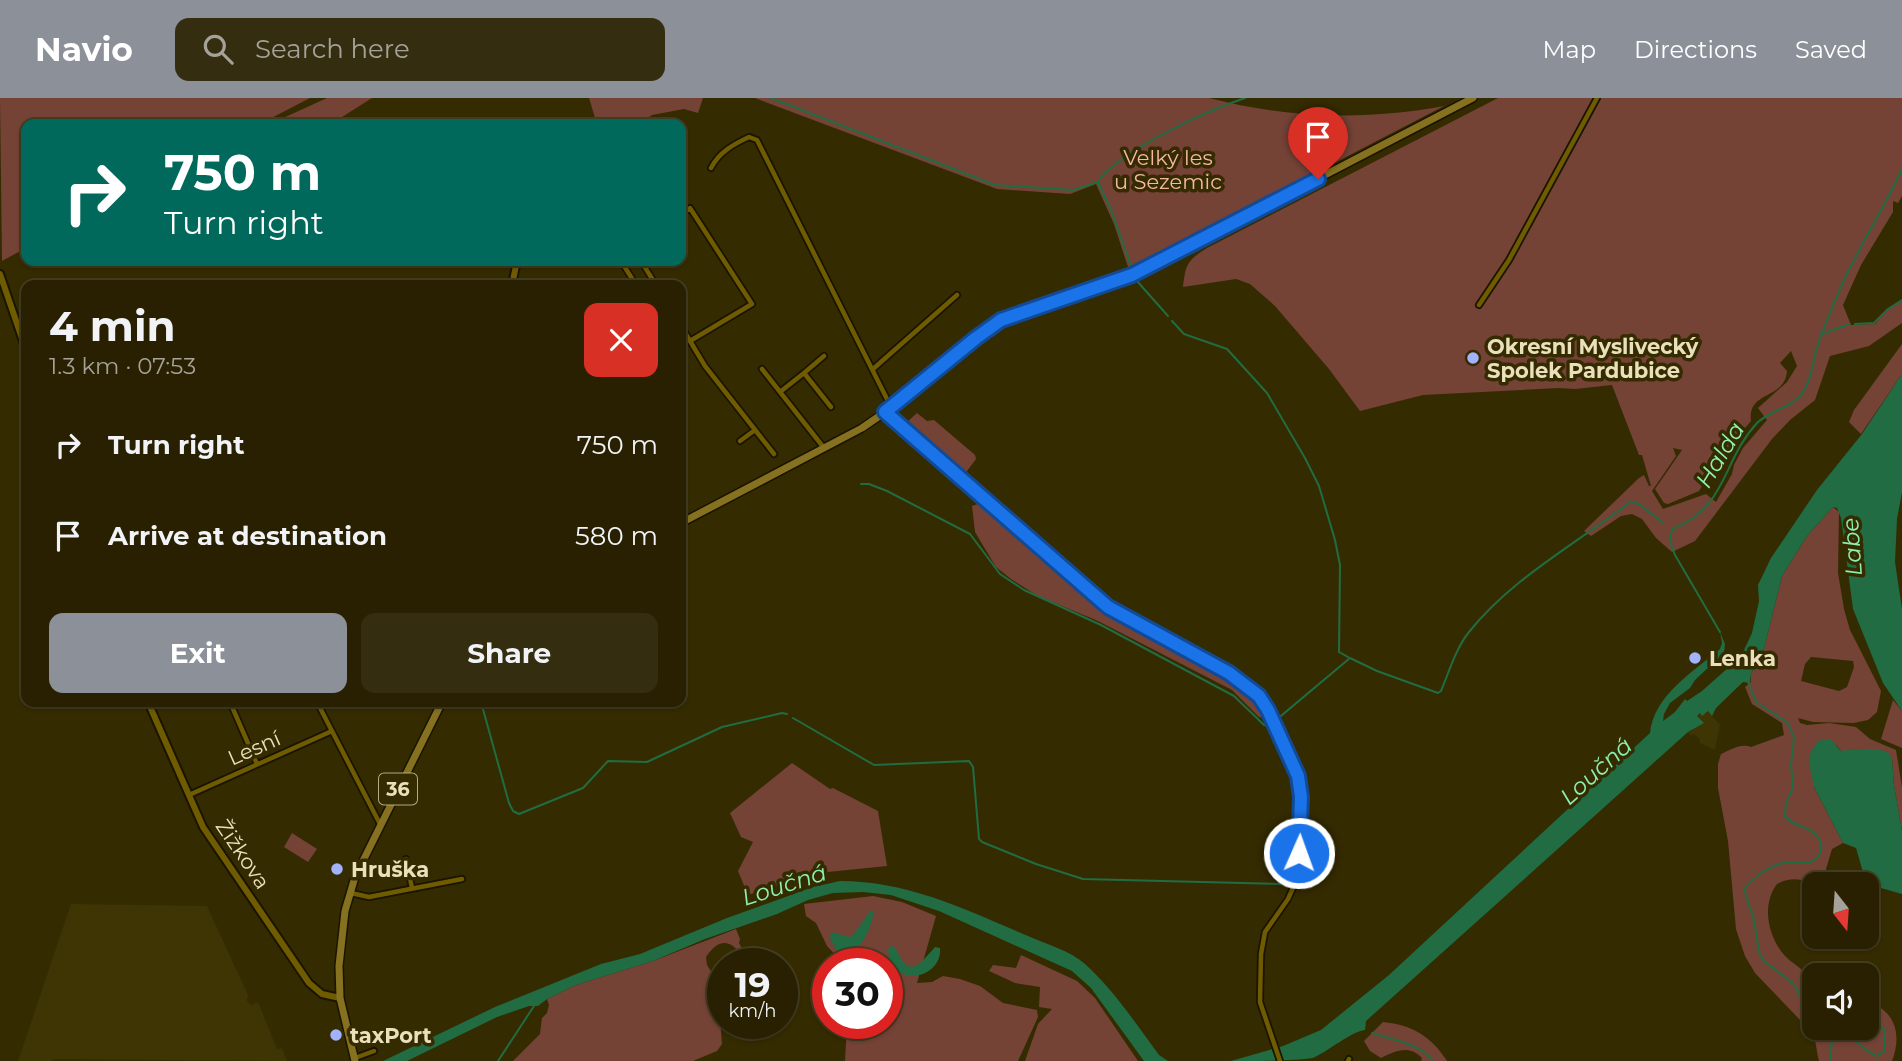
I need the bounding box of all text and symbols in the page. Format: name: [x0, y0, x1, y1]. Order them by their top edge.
search box: [175, 18, 665, 81]
text: Navio: [35, 29, 133, 69]
icon: search: [199, 30, 237, 68]
text: Search here: [255, 33, 410, 65]
text: Map: [1543, 35, 1596, 64]
text: Directions: [1634, 35, 1757, 64]
text: Saved: [1795, 35, 1867, 64]
pin: [1288, 107, 1348, 179]
icon: arrive: [1299, 118, 1337, 156]
text: 750 m: [164, 143, 321, 202]
park label: Velký les u Sezemic: [1114, 145, 1222, 194]
icon: right: [49, 147, 140, 238]
text: Turn right: [164, 203, 324, 242]
text: 4 min: [49, 300, 176, 352]
button: close: [584, 303, 658, 377]
place label: Okresní Myslivecký Spolek Pardubice: [1487, 334, 1699, 383]
marker: Okresní Myslivecký Spolek Pardubice: [1465, 350, 1481, 366]
text: 1.3 km · 07:53: [49, 352, 196, 380]
water label: Halda: [1690, 417, 1750, 493]
icon: right: [49, 426, 87, 464]
text: Turn right: [108, 429, 244, 461]
text: 750 m: [577, 429, 658, 461]
icon: arrive: [49, 517, 87, 555]
water label: Labe: [1836, 517, 1868, 577]
text: Arrive at destination: [108, 520, 387, 552]
text: 580 m: [575, 520, 658, 552]
button: Exit: [49, 613, 347, 693]
button: Share: [361, 613, 658, 693]
place label: Lenka: [1709, 646, 1776, 671]
marker: Lenka: [1687, 650, 1703, 666]
street label: Lesní: [224, 725, 285, 771]
water label: Loučná: [1554, 731, 1638, 811]
road number: 36: [379, 774, 417, 804]
street label: Žižkova: [211, 815, 275, 893]
position arrow: [1262, 816, 1336, 890]
place label: Hruška: [351, 857, 429, 882]
water label: Loučná: [738, 858, 830, 912]
marker: Hruška: [329, 861, 345, 877]
north arrow: [1802, 872, 1880, 948]
map controls: [1802, 872, 1879, 1040]
speed limit sign: 30: [812, 948, 903, 1039]
text: 19: [734, 963, 771, 1006]
button: sound: [1802, 963, 1879, 1040]
text: km/h: [728, 1000, 777, 1022]
place label: taxPort: [350, 1023, 432, 1048]
marker: taxPort: [328, 1027, 344, 1043]

